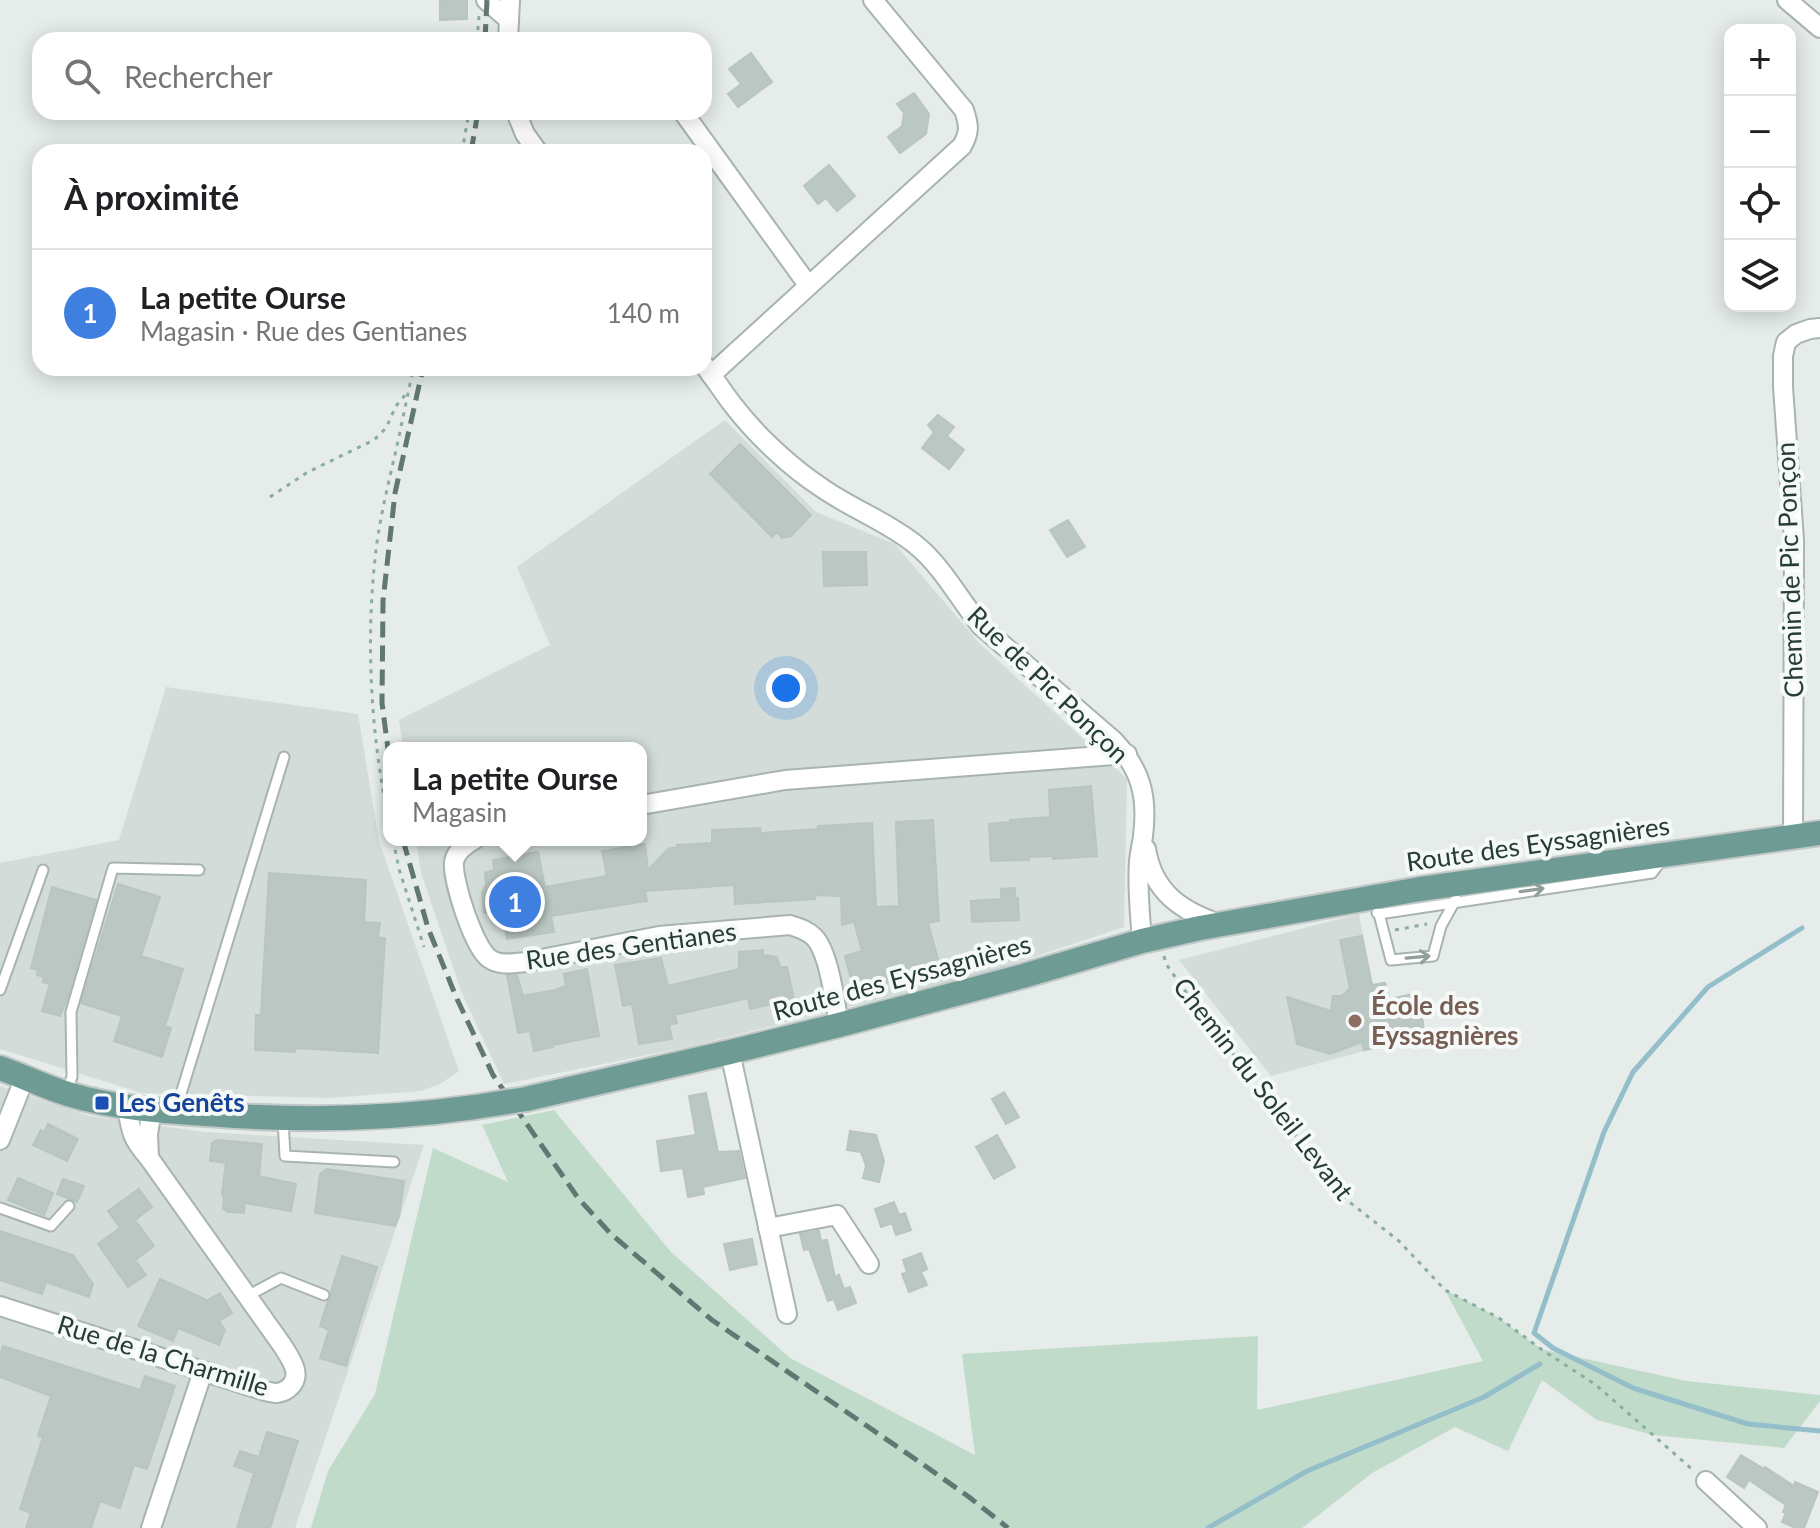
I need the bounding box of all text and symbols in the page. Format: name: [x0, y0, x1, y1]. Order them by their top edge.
map controls: [1724, 24, 1796, 312]
button: +: [1724, 24, 1796, 96]
search box: [32, 32, 712, 120]
icon: search: [60, 54, 104, 98]
text: Rechercher: [124, 58, 273, 94]
button: −: [1724, 96, 1796, 168]
button: locate: [1724, 168, 1796, 240]
text: À proximité: [64, 176, 239, 217]
button: layers: [1724, 240, 1796, 312]
text: La petite Ourse: [140, 279, 346, 315]
text: 1: [82, 297, 98, 329]
text: 140 m: [607, 297, 680, 329]
text: Magasin · Rue des Gentianes: [140, 315, 467, 347]
street label: Chemin de Pic Ponçon: [1769, 442, 1809, 698]
street label: Rue de Pic Ponçon: [961, 599, 1136, 769]
your location: [766, 668, 806, 708]
popup: [383, 742, 647, 846]
text: La petite Ourse: [412, 760, 618, 796]
text: Magasin: [412, 796, 507, 828]
street label: Route des Eyssagnières: [1404, 809, 1672, 877]
pin: 1: [489, 872, 541, 932]
one-way arrow: [1519, 882, 1544, 897]
street label: Rue des Gentianes: [524, 914, 738, 976]
street label: Route des Eyssagnières: [769, 927, 1034, 1027]
one-way arrow: [1404, 949, 1430, 964]
street label: Chemin du Soleil Levant: [1167, 971, 1361, 1206]
place label: École des Eyssagnières: [1371, 989, 1519, 1051]
marker: École des Eyssagnières: [1346, 1012, 1364, 1030]
place label: Les Genêts: [118, 1086, 245, 1118]
marker: Les Genêts: [93, 1094, 111, 1112]
street label: Rue de la Charmille: [54, 1308, 273, 1402]

